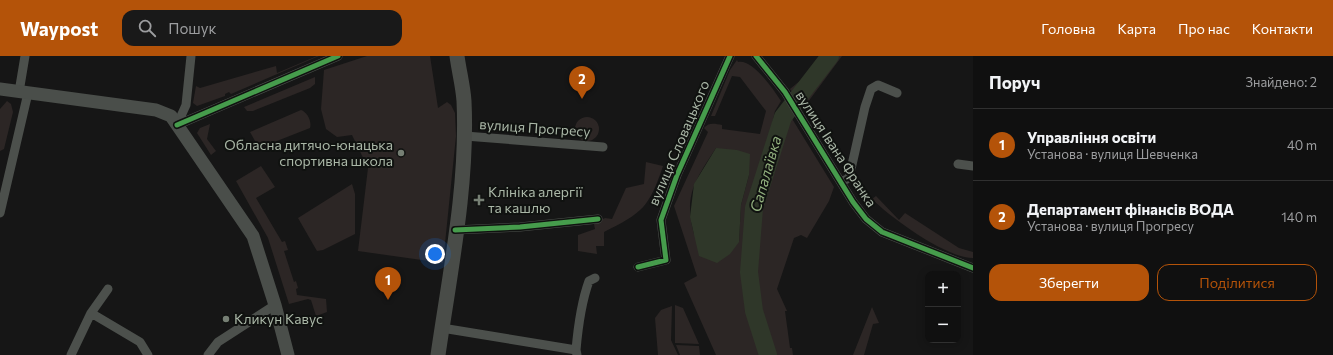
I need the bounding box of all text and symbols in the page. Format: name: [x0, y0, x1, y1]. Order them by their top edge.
search box: [122, 10, 402, 46]
text: Waypost: [20, 17, 98, 40]
icon: search: [136, 17, 158, 39]
text: Пошук: [168, 19, 217, 37]
text: Головна: [1041, 20, 1095, 37]
text: Карта: [1117, 20, 1156, 37]
text: Про нас: [1178, 20, 1230, 37]
text: Контакти: [1252, 20, 1313, 37]
pin: 2: [569, 66, 595, 99]
text: Поруч: [989, 72, 1040, 93]
text: Знайдено: 2: [1246, 74, 1317, 90]
street label: вулиця Словацького: [644, 78, 713, 208]
street label: вулиця Івана Франка: [793, 87, 880, 210]
street label: вулиця Прогресу: [479, 115, 591, 140]
text: Управління освіти: [1027, 128, 1156, 146]
water label: Сапалаївка: [746, 133, 785, 214]
place label: Обласна дитячо-юнацька спортивна школа: [224, 136, 393, 169]
text: 1: [999, 137, 1005, 153]
text: 40 m: [1287, 137, 1317, 153]
text: Установа · вулиця Шевченка: [1027, 146, 1198, 162]
marker: Обласна дитячо-юнацька спортивна школа: [396, 148, 406, 158]
place label: Клініка алергії та кашлю: [488, 183, 583, 216]
marker: Клініка алергії та кашлю: [473, 194, 485, 206]
text: Департамент фінансів ВОДА: [1027, 200, 1234, 218]
text: 2: [998, 209, 1006, 225]
text: 140 m: [1281, 209, 1317, 225]
text: Установа · вулиця Прогресу: [1027, 218, 1194, 234]
your location: [425, 244, 445, 264]
button: Зберегти: [989, 264, 1149, 301]
button: Поділитися: [1157, 264, 1317, 301]
pin: 1: [375, 267, 401, 300]
map controls: [925, 271, 961, 343]
button: +: [925, 271, 961, 307]
button: −: [925, 307, 961, 343]
place label: Кликун Кавус: [234, 310, 323, 327]
marker: Кликун Кавус: [221, 314, 231, 324]

